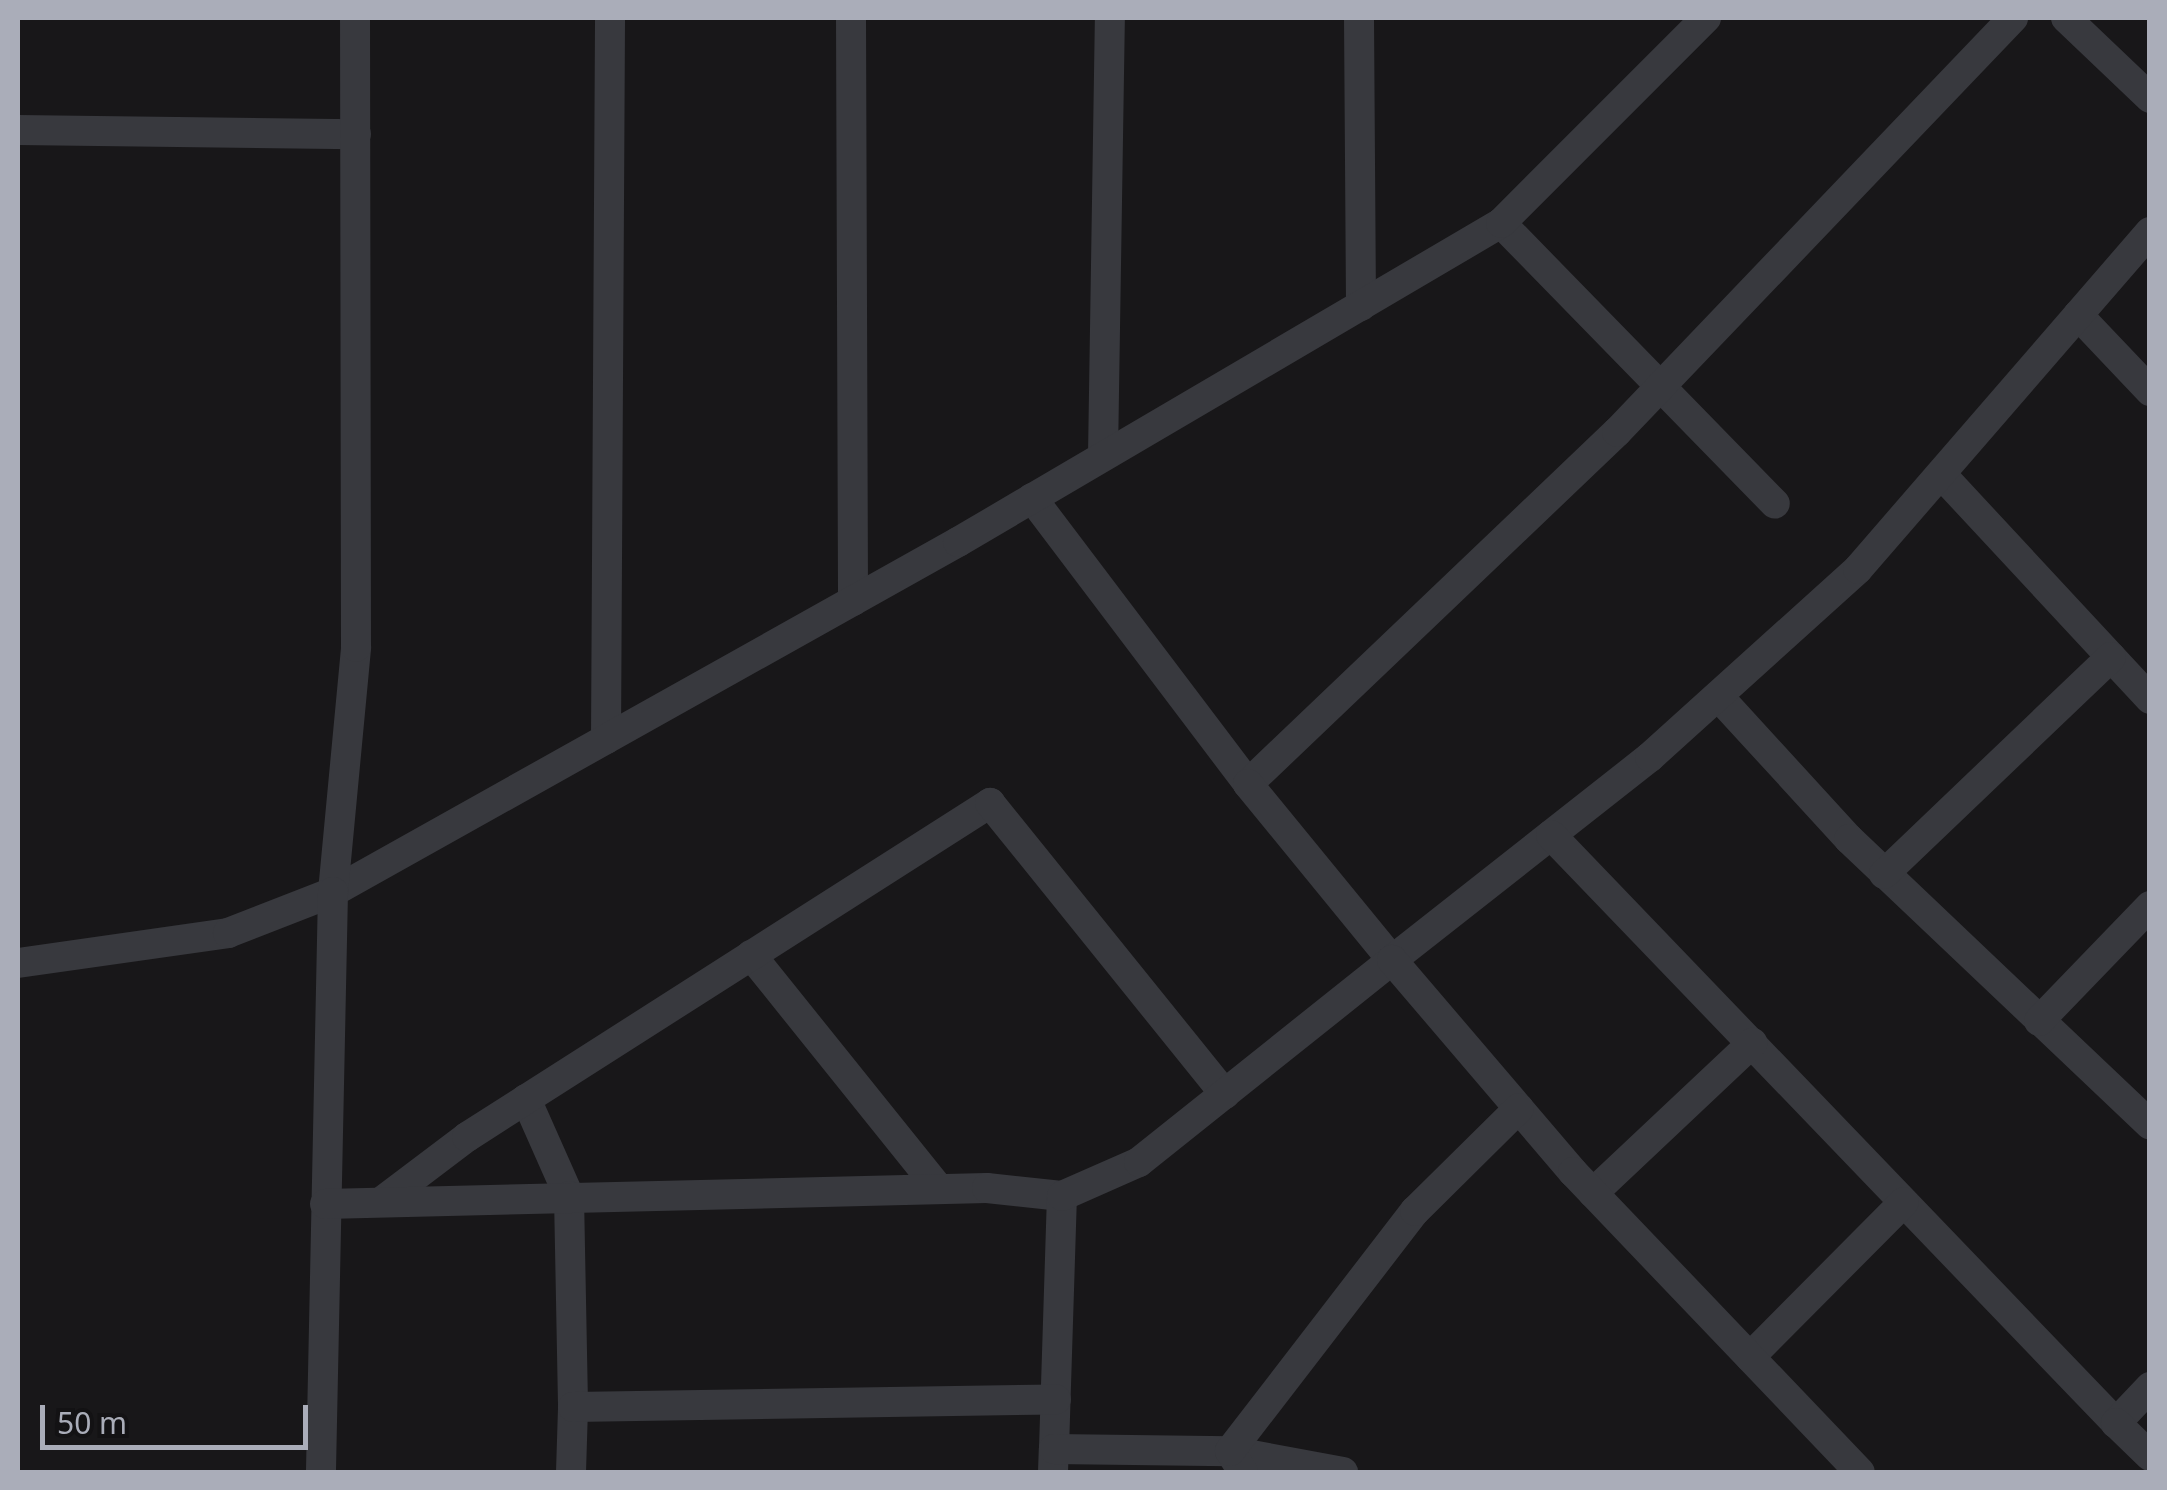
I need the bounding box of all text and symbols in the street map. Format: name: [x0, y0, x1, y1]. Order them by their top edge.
scale bar: [45, 1385, 312, 1447]
text: 50 m: [57, 1402, 127, 1443]

